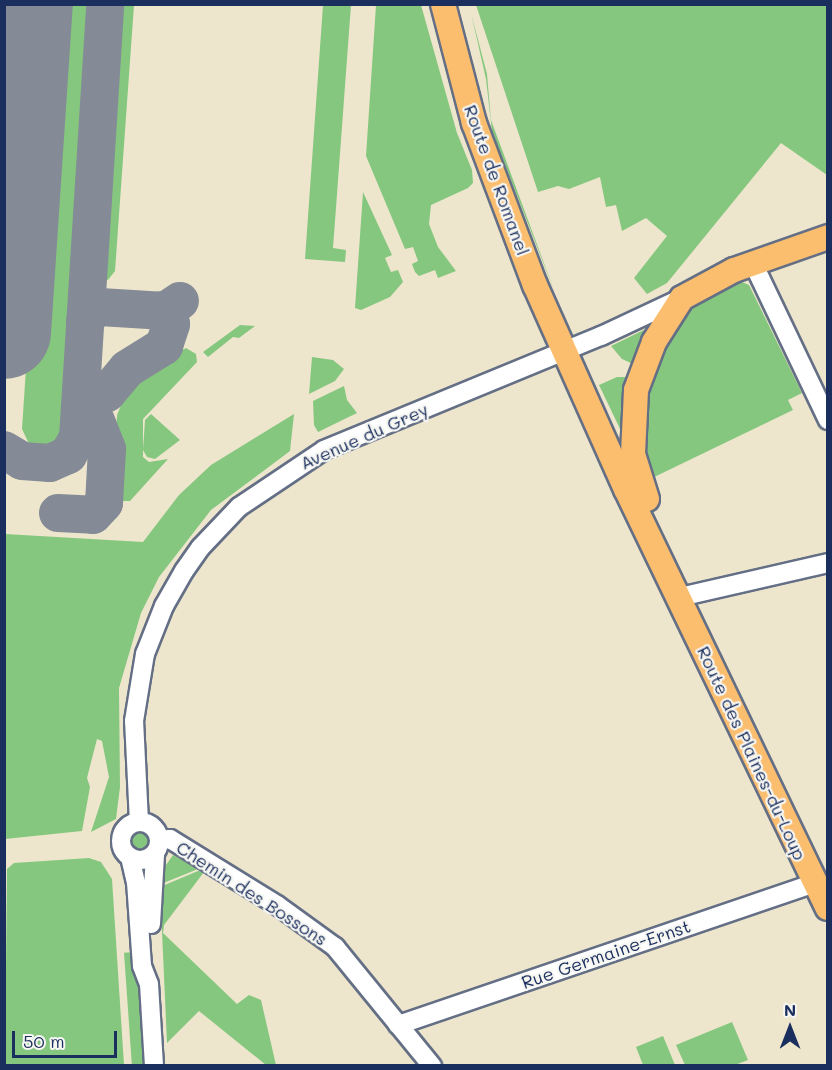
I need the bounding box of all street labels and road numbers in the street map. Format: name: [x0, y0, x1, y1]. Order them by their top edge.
street label: Route de Romanel: [460, 102, 534, 258]
street label: Avenue du Grey: [297, 398, 431, 474]
street label: Route des Plaines-du-Loup: [693, 643, 811, 863]
street label: Chemin des Bossons: [173, 836, 331, 950]
street label: Rue Germaine-Ernst: [519, 915, 693, 993]

